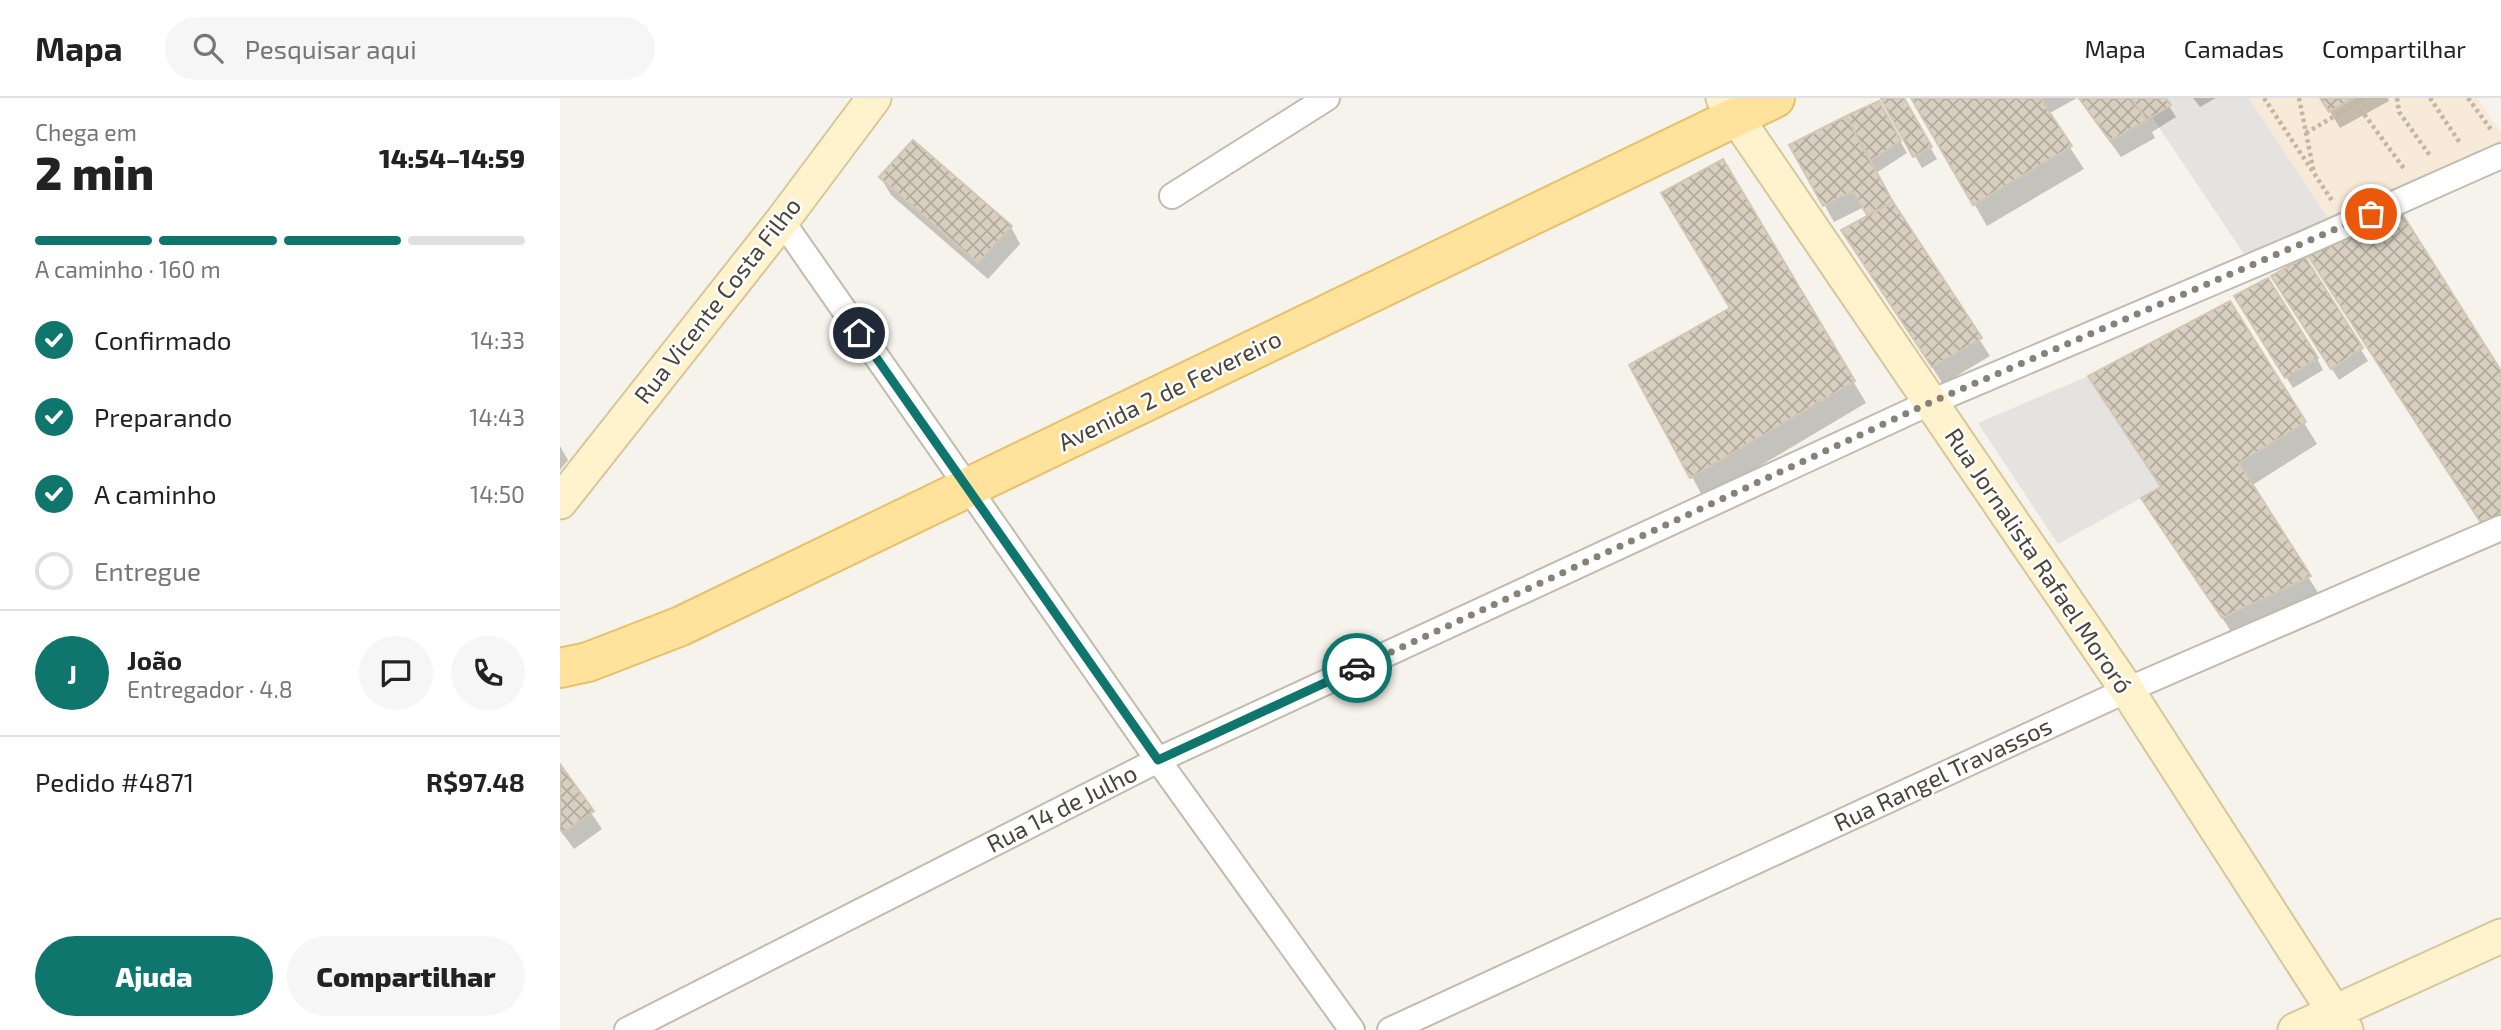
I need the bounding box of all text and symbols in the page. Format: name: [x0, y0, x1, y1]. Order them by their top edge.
search box: [165, 17, 655, 80]
text: Mapa: [35, 28, 123, 68]
icon: search: [189, 29, 227, 67]
text: Pesquisar aqui: [245, 33, 417, 64]
text: Mapa: [2084, 34, 2146, 63]
text: Camadas: [2184, 34, 2284, 63]
text: Compartilhar: [2322, 34, 2466, 63]
text: Chega em: [35, 118, 137, 146]
text: 14:54–14:59: [379, 142, 525, 173]
text: 2 min: [35, 144, 154, 199]
pin: [2341, 184, 2401, 244]
street label: Rua Vicente Costa Filho: [627, 191, 806, 409]
icon: bag: [2352, 195, 2390, 233]
text: A caminho · 160 m: [35, 255, 221, 283]
pin: [829, 303, 889, 363]
icon: home: [840, 314, 878, 352]
icon: check: [35, 321, 73, 359]
street label: Avenida 2 de Fevereiro: [1053, 323, 1286, 456]
text: Confirmado: [94, 324, 232, 355]
text: 14:33: [471, 326, 525, 354]
icon: check: [35, 398, 73, 436]
text: Preparando: [94, 401, 232, 432]
text: 14:43: [469, 403, 525, 431]
street label: Rua Jornalista Rafael Mororó: [1940, 422, 2139, 698]
icon: check: [35, 475, 73, 513]
text: A caminho: [94, 478, 217, 509]
text: 14:50: [470, 480, 525, 508]
text: Entregue: [94, 555, 201, 586]
courier: [1322, 633, 1392, 703]
button: chat: [359, 636, 433, 710]
button: phone: [451, 636, 525, 710]
text: João: [127, 644, 182, 675]
icon: car: [1338, 649, 1376, 687]
text: J: [67, 658, 77, 689]
text: Entregador · 4.8: [127, 675, 293, 703]
street label: Rua Rangel Travassos: [1829, 710, 2056, 837]
street label: Rua 14 de Julho: [981, 757, 1141, 858]
text: Pedido #4871: [35, 766, 194, 797]
text: R$97.48: [426, 766, 525, 797]
button: Ajuda: [35, 936, 273, 1016]
button: Compartilhar: [287, 936, 525, 1016]

